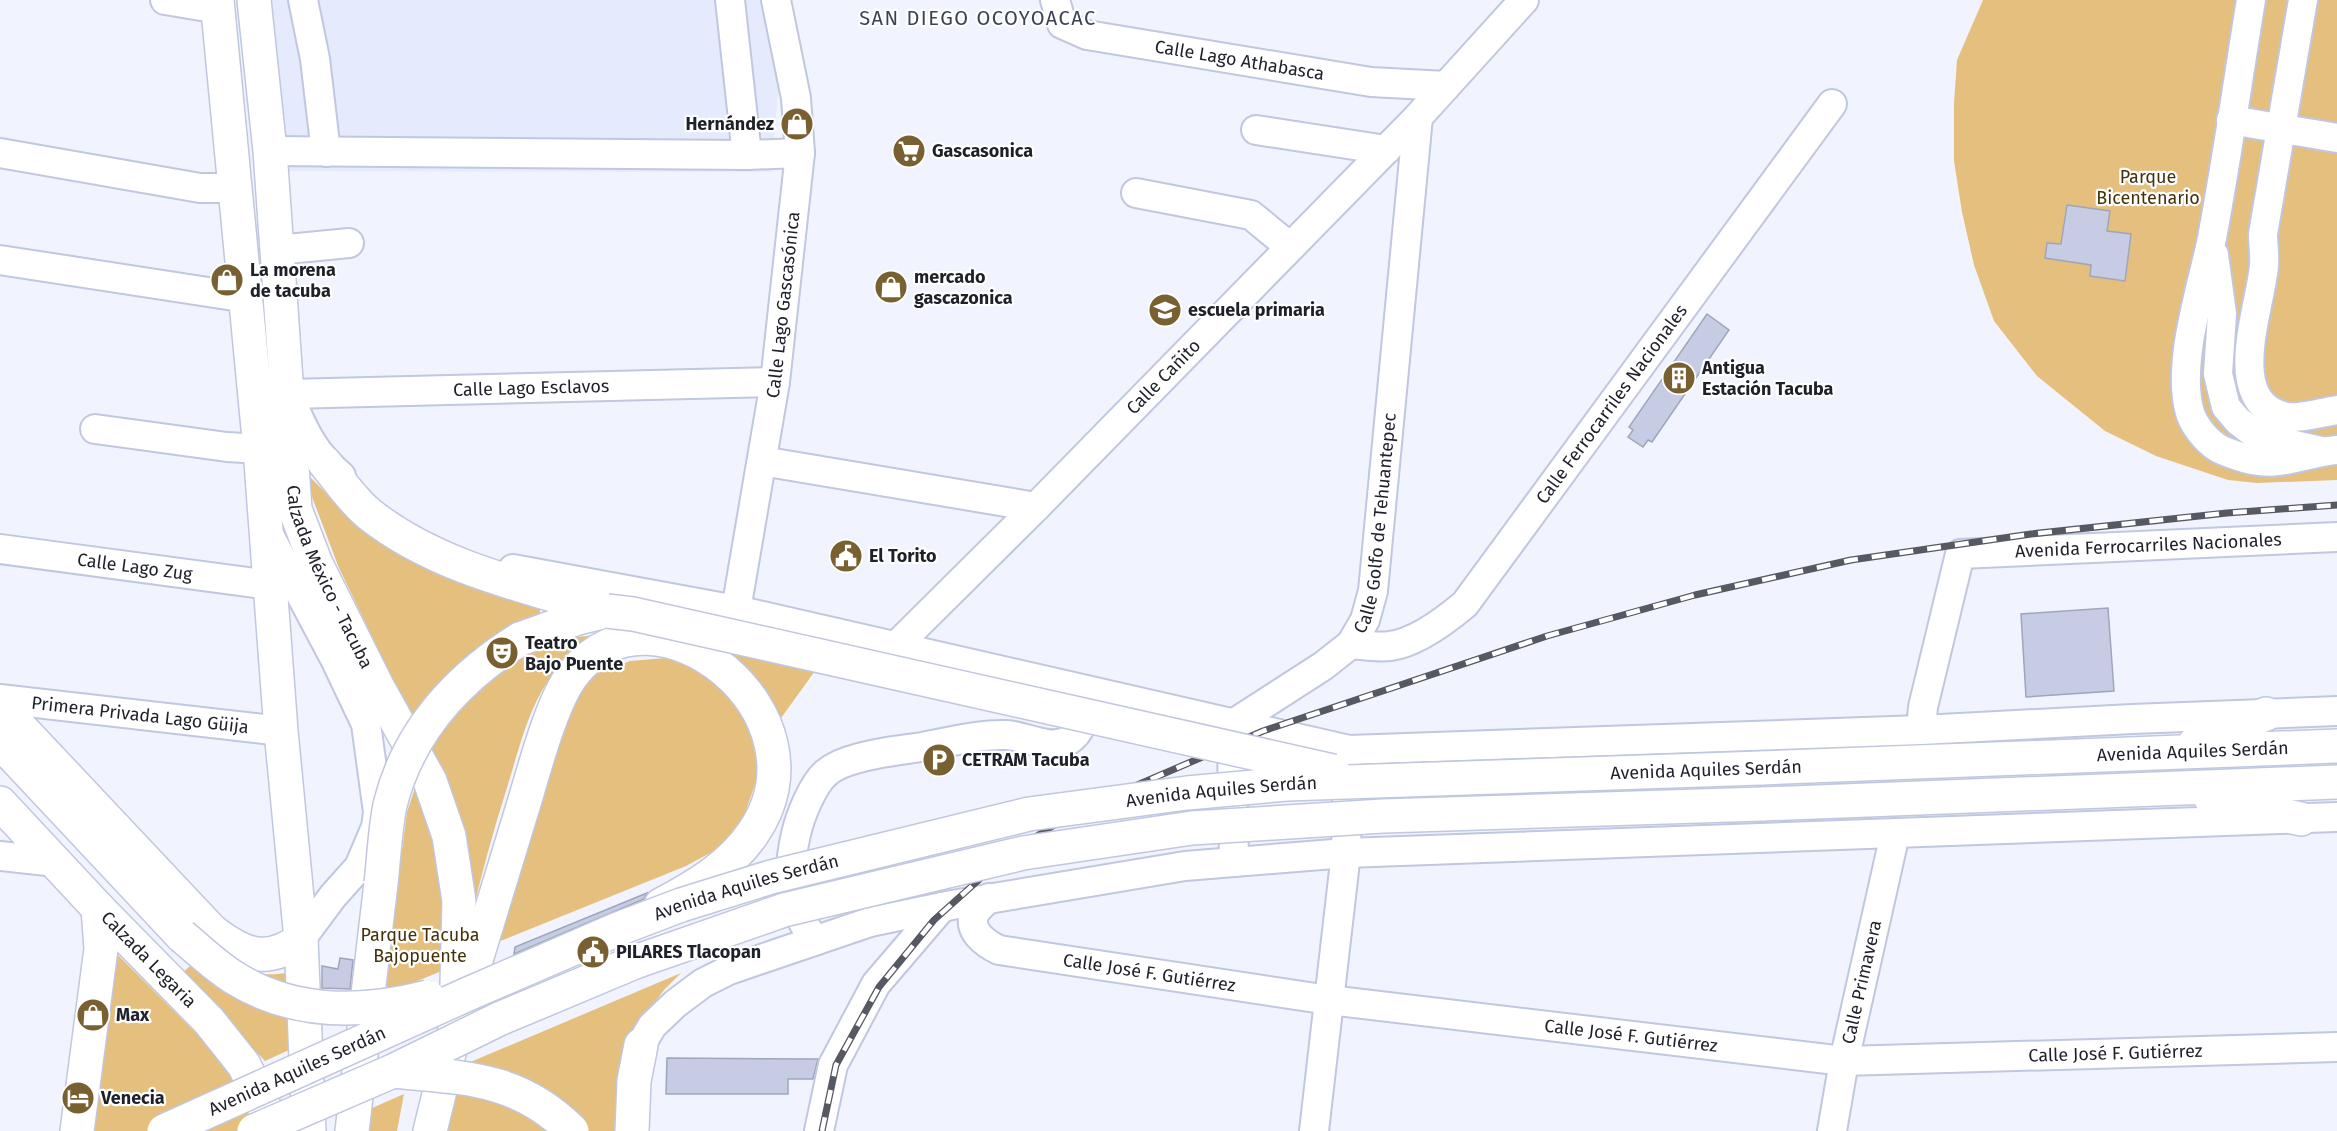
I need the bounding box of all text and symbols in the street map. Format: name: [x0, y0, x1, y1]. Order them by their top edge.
district label: SAN DIEGO OCOYOACAC: [859, 6, 1097, 30]
street label: Calle Lago Athabasca: [1153, 35, 1326, 85]
shop icon: Hernández: [779, 106, 815, 142]
place label: Hernández: [685, 113, 774, 135]
supermarket icon: Gascasonica: [891, 133, 927, 169]
place label: Gascasonica: [932, 140, 1033, 162]
park label: Parque Bicentenario: [2096, 166, 2200, 209]
street label: Calle Lago Gascasónica: [761, 210, 805, 400]
place label: La morena de tacuba: [250, 259, 336, 302]
shop icon: La morena de tacuba: [209, 262, 245, 298]
place label: mercado gascazonica: [914, 266, 1013, 309]
shop icon: mercado gascazonica: [873, 269, 909, 305]
school or university icon: escuela primaria: [1147, 292, 1183, 328]
place label: escuela primaria: [1188, 299, 1325, 321]
street label: Calle Ferrocarriles Nacionales: [1531, 300, 1692, 508]
street label: Calle Cañito: [1122, 335, 1205, 419]
place label: Antigua Estación Tacuba: [1701, 357, 1834, 400]
building icon: Antigua Estación Tacuba: [1661, 360, 1697, 396]
street label: Calle Lago Esclavos: [453, 375, 610, 401]
street label: Calle Golfo de Tehuantepec: [1348, 411, 1401, 638]
street label: Calzada México - Tacuba: [282, 484, 378, 672]
street label: Avenida Ferrocarriles Nacionales: [2014, 529, 2282, 563]
public building icon: El Torito: [828, 538, 864, 574]
place label: El Torito: [869, 545, 937, 567]
street label: Calle Lago Zug: [76, 548, 195, 586]
place label: Teatro Bajo Puente: [525, 632, 623, 675]
theatre icon: Teatro Bajo Puente: [484, 635, 520, 671]
street label: Primera Privada Lago Güija: [30, 692, 250, 738]
street label: Avenida Aquiles Serdán: [2096, 737, 2289, 766]
parking icon: CETRAM Tacuba: [921, 742, 957, 778]
place label: CETRAM Tacuba: [962, 749, 1090, 771]
street label: Avenida Aquiles Serdán: [1610, 756, 1802, 784]
street label: Avenida Aquiles Serdán: [1125, 772, 1317, 812]
street label: Avenida Aquiles Serdán: [651, 850, 841, 925]
street label: Calzada Legaria: [96, 907, 201, 1013]
street label: Calle Primavera: [1837, 918, 1886, 1046]
park label: Parque Tacuba Bajopuente: [361, 924, 479, 967]
public building icon: PILARES Tlacopan: [575, 934, 611, 970]
place label: PILARES Tlacopan: [616, 941, 761, 963]
street label: Calle José F. Gutiérrez: [1061, 949, 1237, 997]
shop icon: Max: [75, 997, 111, 1033]
place label: Max: [116, 1004, 150, 1026]
street label: Calle José F. Gutiérrez: [1543, 1015, 1719, 1057]
street label: Avenida Aquiles Serdán: [205, 1022, 389, 1120]
street label: Calle José F. Gutiérrez: [2028, 1040, 2203, 1067]
hotel icon: Venecia: [60, 1080, 96, 1116]
place label: Venecia: [100, 1087, 165, 1109]

